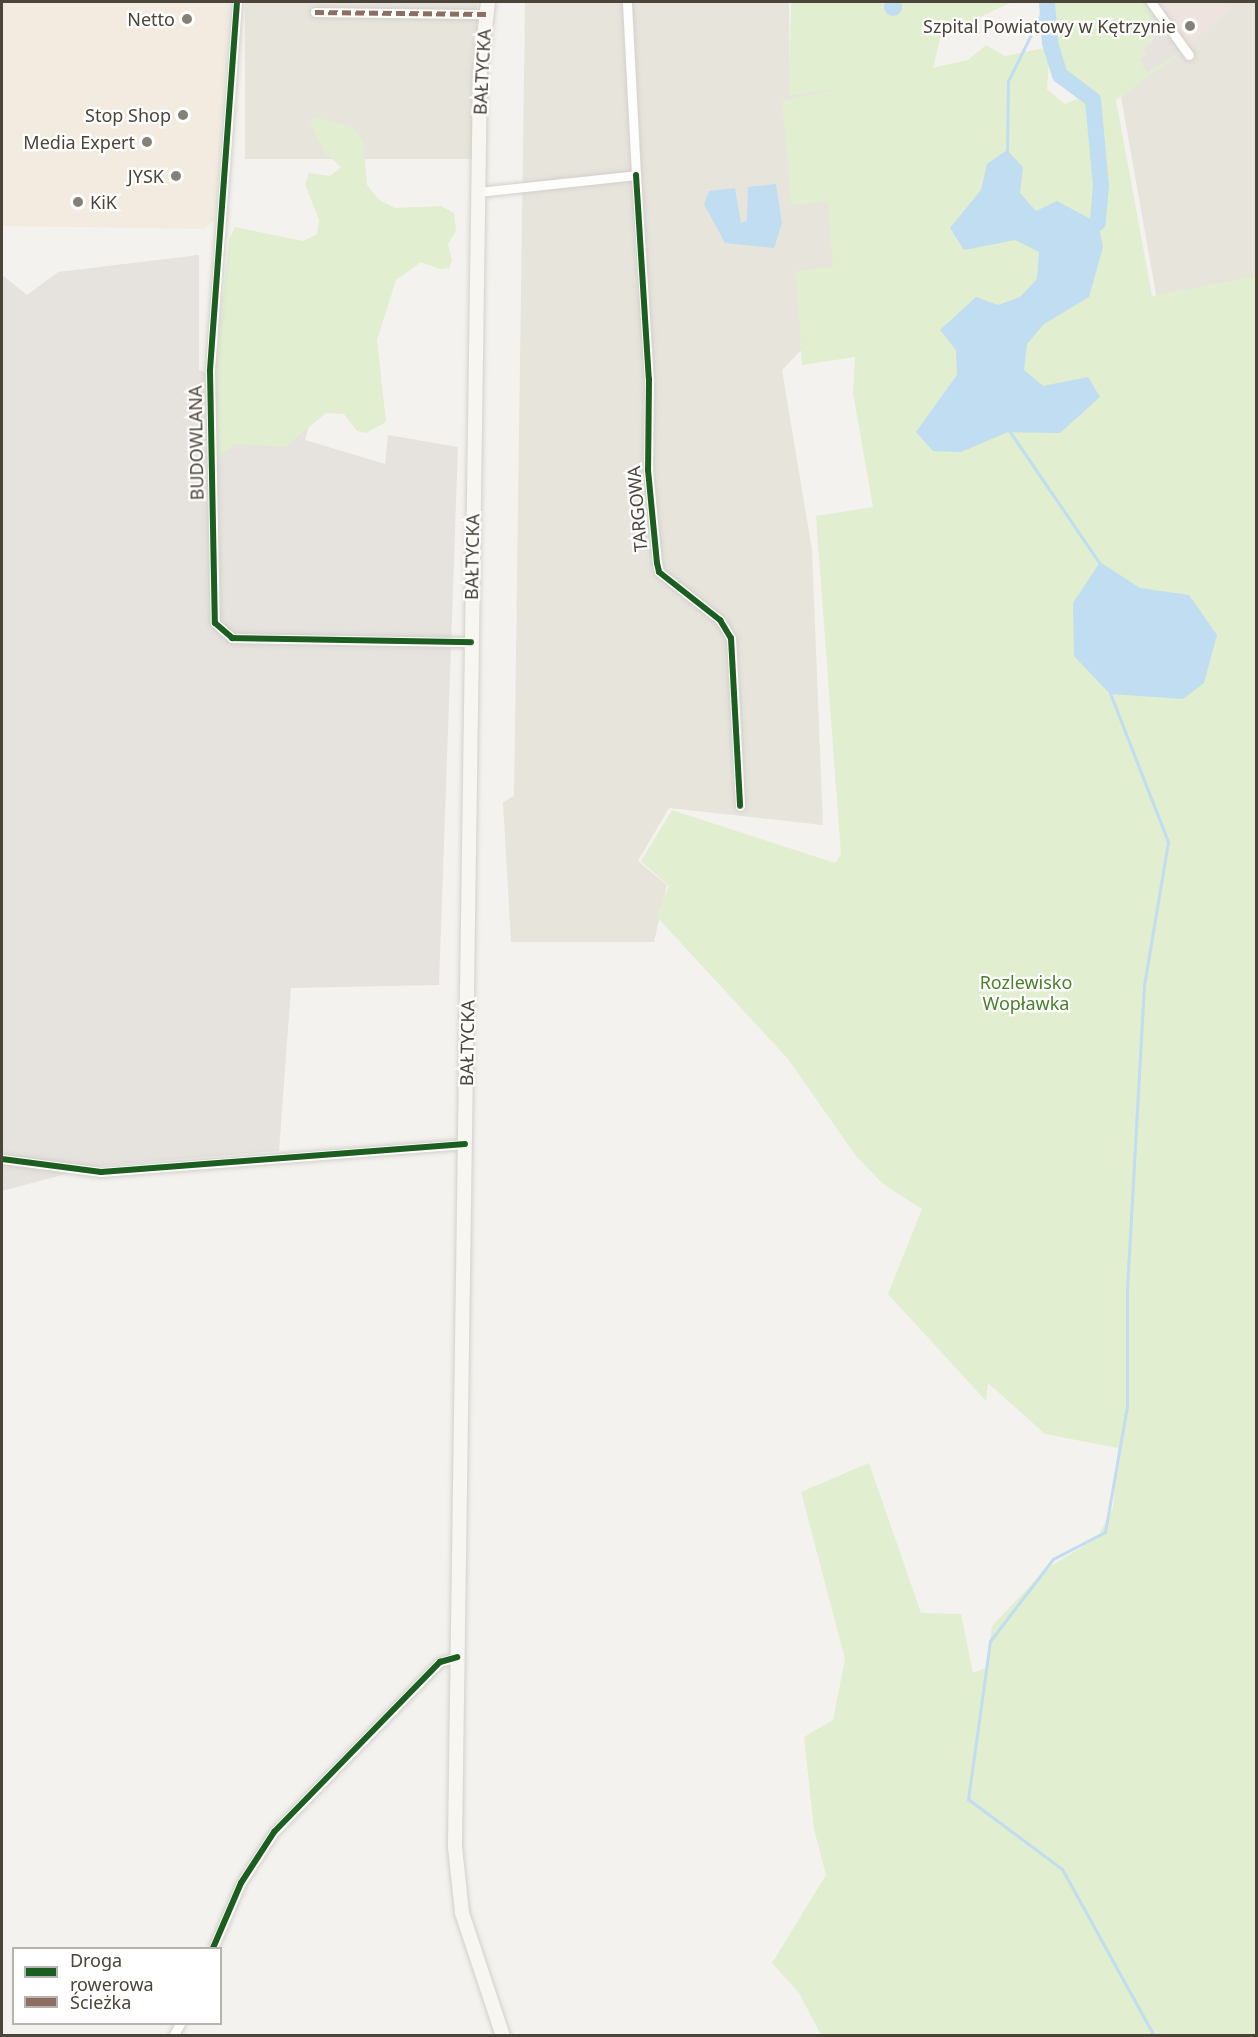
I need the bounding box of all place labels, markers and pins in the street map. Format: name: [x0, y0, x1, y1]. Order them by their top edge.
place label: Netto: [127, 8, 175, 30]
marker: Netto: [180, 12, 194, 26]
place label: Szpital Powiatowy w Kętrzynie: [923, 15, 1176, 37]
marker: Szpital Powiatowy w Kętrzynie: [1181, 17, 1199, 35]
place label: Stop Shop: [85, 104, 171, 126]
marker: Stop Shop: [176, 108, 190, 122]
place label: Media Expert: [23, 131, 135, 153]
marker: Media Expert: [140, 135, 154, 149]
place label: JYSK: [128, 165, 164, 187]
marker: JYSK: [169, 169, 183, 183]
place label: KiK: [90, 191, 117, 213]
marker: KiK: [71, 195, 85, 209]

